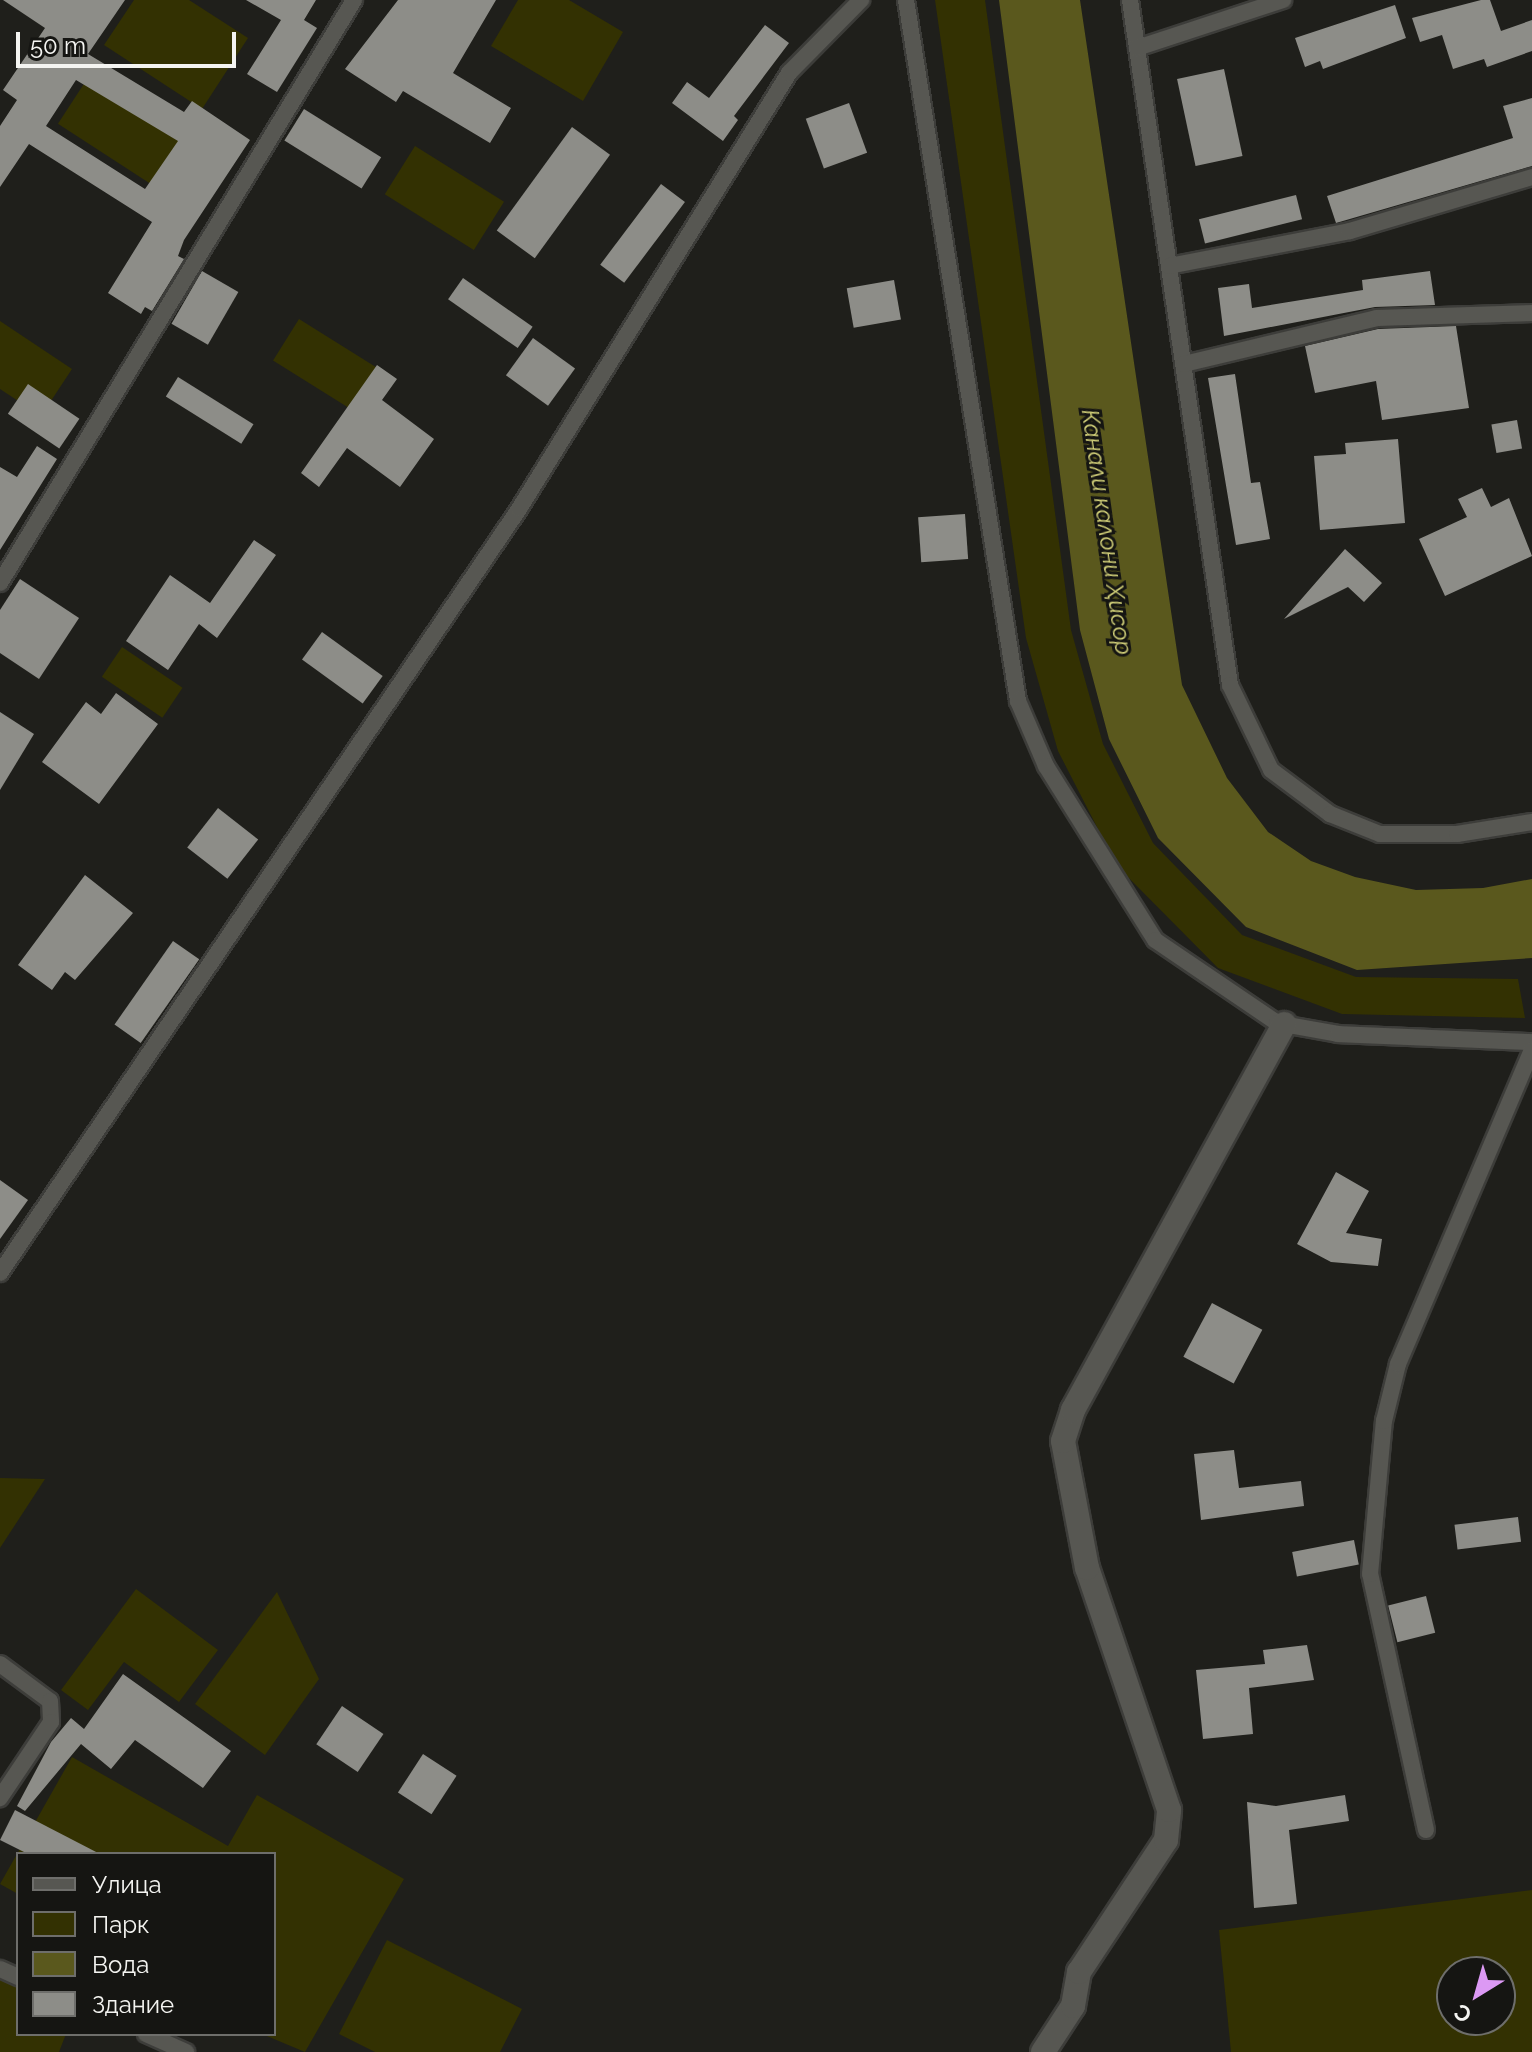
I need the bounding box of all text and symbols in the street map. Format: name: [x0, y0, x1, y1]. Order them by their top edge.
scale bar: [20, 16, 240, 66]
text: 50 m: [30, 31, 86, 60]
water label: Канали калони Ҳисор: [1075, 407, 1139, 657]
legend: [16, 1852, 276, 2036]
text: Улица: [92, 1870, 162, 1899]
text: Парк: [92, 1910, 150, 1939]
text: Вода: [92, 1950, 149, 1979]
north arrow: [1436, 1956, 1516, 2036]
text: Здание: [92, 1990, 174, 2019]
text: С: [1449, 1999, 1477, 2028]

